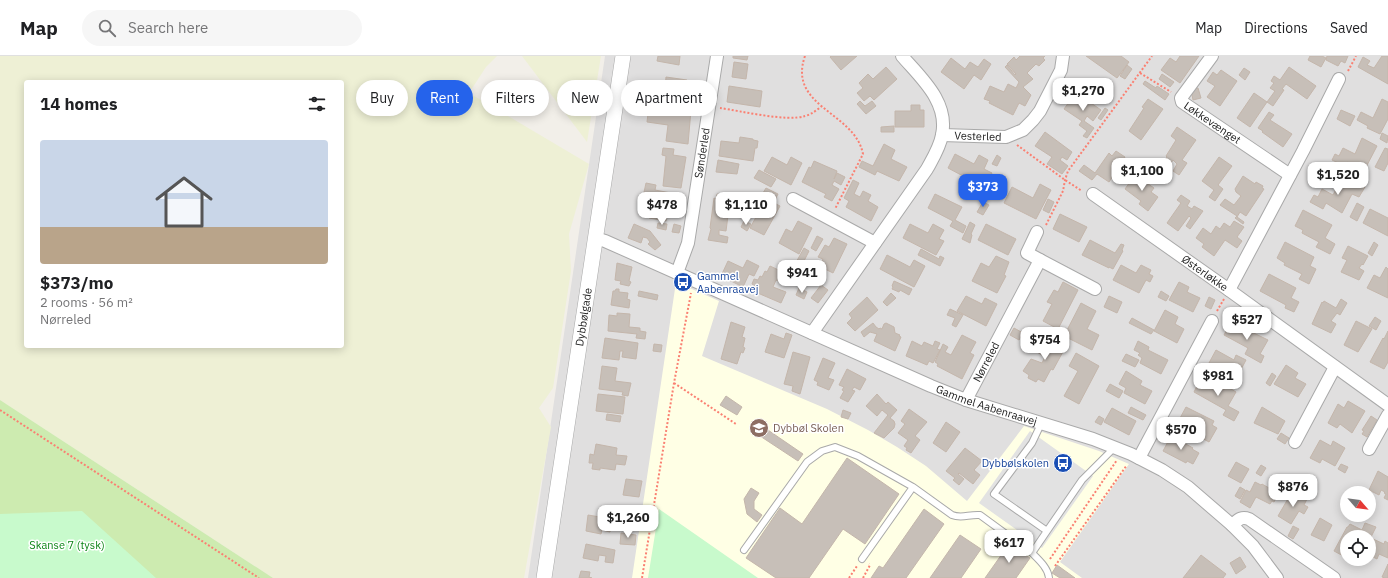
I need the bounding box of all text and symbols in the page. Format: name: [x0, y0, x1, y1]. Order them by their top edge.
search box: [82, 10, 362, 46]
text: Map: [20, 16, 58, 40]
icon: search: [96, 17, 118, 39]
text: Search here: [128, 18, 208, 37]
text: Map: [1195, 19, 1222, 37]
text: Directions: [1244, 19, 1308, 37]
text: Saved: [1330, 19, 1368, 37]
pin: $1,270: [1050, 78, 1116, 112]
chip: Buy: [356, 80, 408, 116]
chip: Rent: [416, 80, 473, 116]
chip: Filters: [481, 80, 549, 116]
chip: New: [557, 80, 613, 116]
chip: Apartment: [621, 80, 717, 116]
text: $1,270: [1061, 82, 1105, 99]
text: 14 homes: [40, 93, 117, 115]
icon: filters: [306, 93, 328, 115]
street label: Løkkevænget: [1181, 98, 1244, 147]
street label: Sønderled: [691, 127, 713, 179]
street label: Vesterled: [954, 128, 1002, 144]
pin: $1,100: [1109, 158, 1175, 192]
text: $1,100: [1120, 162, 1164, 179]
pin: $1,520: [1305, 162, 1371, 196]
icon: home: [148, 166, 220, 238]
text: $1,520: [1316, 166, 1360, 183]
pin: $373: [959, 174, 1007, 208]
text: $373: [967, 178, 999, 195]
pin: $478: [638, 192, 686, 226]
pin: $1,110: [713, 192, 779, 226]
text: $478: [646, 196, 678, 213]
text: $1,110: [724, 196, 768, 213]
street label: Østerløkke: [1179, 252, 1231, 294]
pin: $941: [778, 260, 826, 294]
text: $941: [786, 264, 818, 281]
place label: Gammel Aabenraavej: [697, 269, 758, 296]
bus stop icon: Gammel Aabenraavej: [672, 271, 694, 293]
text: $373/mo: [40, 272, 113, 294]
street label: Dybbølgade: [572, 287, 595, 347]
text: 2 rooms · 56 m²: [40, 294, 133, 311]
pin: $527: [1223, 307, 1271, 341]
text: Nørreled: [40, 311, 91, 328]
text: $527: [1231, 311, 1263, 328]
pin: $754: [1021, 327, 1069, 361]
text: $754: [1029, 331, 1061, 348]
street label: Nørreled: [970, 339, 1002, 385]
pin: $981: [1194, 363, 1242, 397]
text: $981: [1202, 367, 1234, 384]
street label: Gammel Aabenraavej: [934, 382, 1039, 428]
school or university icon: Dybbøl Skolen: [748, 417, 770, 439]
pin: $570: [1157, 417, 1205, 451]
place label: Dybbøl Skolen: [773, 421, 844, 435]
text: $570: [1165, 421, 1197, 438]
bus stop icon: Dybbølskolen: [1052, 452, 1074, 474]
place label: Dybbølskolen: [982, 456, 1049, 470]
pin: $876: [1269, 474, 1317, 508]
text: $876: [1277, 478, 1309, 495]
north arrow: [1340, 486, 1376, 522]
map controls: [1340, 486, 1376, 566]
pin: $1,260: [595, 505, 661, 539]
text: $1,260: [606, 509, 650, 526]
pin: $617: [985, 530, 1033, 564]
button: locate: [1340, 530, 1376, 566]
text: $617: [993, 534, 1025, 551]
park label: Skanse 7 (tysk): [29, 538, 105, 552]

